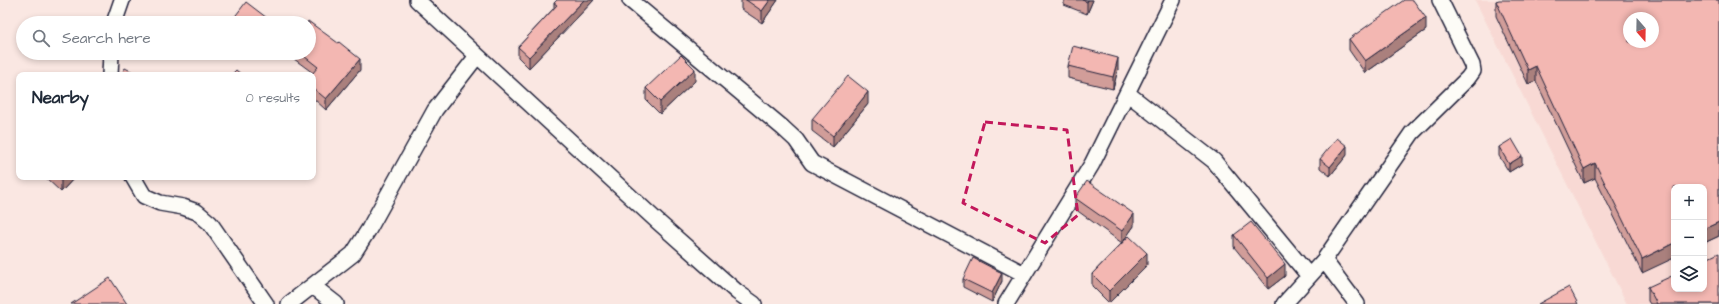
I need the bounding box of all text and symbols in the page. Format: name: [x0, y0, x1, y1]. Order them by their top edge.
north arrow: [1623, 12, 1659, 48]
search box: [16, 16, 316, 60]
icon: search: [30, 27, 52, 49]
text: Search here: [62, 28, 151, 49]
text: Nearby: [32, 86, 89, 110]
text: 0 results: [245, 89, 300, 107]
map controls: [1671, 184, 1707, 292]
button: +: [1671, 184, 1707, 220]
button: −: [1671, 220, 1707, 256]
button: layers: [1671, 256, 1707, 292]

